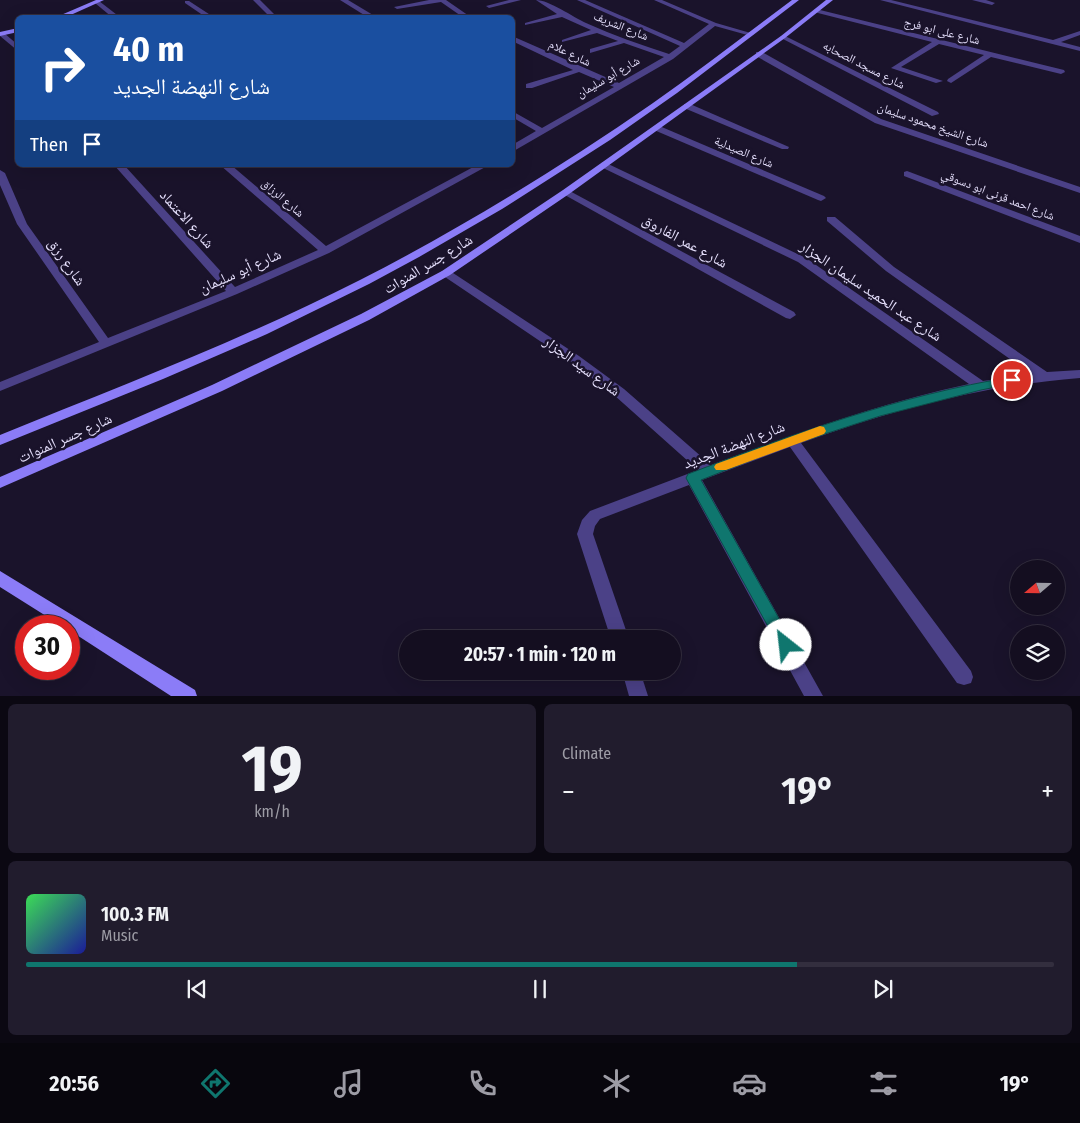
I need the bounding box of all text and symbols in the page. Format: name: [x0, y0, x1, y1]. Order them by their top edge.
street label: شارع الشريف: [591, 9, 650, 44]
street label: شارع على ابو فرج: [902, 15, 982, 48]
text: 40 m: [113, 28, 184, 70]
icon: right: [30, 35, 95, 100]
street label: شارع علام: [546, 37, 593, 70]
street label: شارع مسجد الصحابه: [820, 38, 907, 93]
street label: شارع أبو سليمان: [574, 53, 643, 102]
text: شارع النهضة الجديد: [113, 73, 270, 100]
street label: شارع الشيخ محمود سليمان: [875, 99, 990, 152]
icon: arrive: [78, 130, 106, 158]
text: Then: [30, 133, 68, 156]
street label: شارع الصيدلية: [712, 133, 776, 172]
street label: شارع احمد قرنى ابو دسوقي: [938, 167, 1057, 226]
street label: شارع الرزاق: [258, 176, 307, 221]
street label: شارع الاعتماد: [155, 186, 218, 253]
street label: شارع عمر الفاروق: [639, 210, 731, 273]
street label: شارع جسر المنوات: [380, 230, 476, 298]
street label: شارع رزق: [44, 235, 90, 290]
street label: شارع عبد الحميد سليمان الجزار: [795, 236, 945, 346]
street label: شارع أبو سليمان: [196, 245, 284, 298]
street label: شارع سيد الجزار: [539, 332, 624, 401]
pin: [991, 359, 1033, 401]
icon: arrive: [998, 366, 1026, 394]
street label: شارع جسر المنوات: [15, 409, 115, 468]
street label: شارع النهضة الجديد: [681, 417, 788, 474]
north arrow: [1010, 560, 1065, 615]
map controls: [1010, 560, 1065, 680]
speed limit sign: 30: [15, 615, 80, 680]
position arrow: [759, 618, 811, 670]
button: layers: [1010, 625, 1065, 680]
text: 20:57 · 1 min · 120 m: [464, 643, 616, 666]
text: 19: [241, 730, 303, 808]
text: Climate: [562, 744, 611, 763]
text: 19°: [781, 768, 835, 814]
text: −: [562, 775, 575, 808]
text: +: [1041, 775, 1054, 808]
text: km/h: [254, 802, 290, 821]
text: 100.3 FM: [101, 903, 169, 926]
text: Music: [101, 926, 138, 945]
icon: previous: [183, 975, 211, 1003]
icon: pause: [526, 975, 554, 1003]
icon: next: [869, 975, 897, 1003]
icon: directions: [198, 1066, 233, 1101]
icon: music: [331, 1066, 366, 1101]
icon: phone: [465, 1066, 500, 1101]
icon: climate: [599, 1066, 634, 1101]
icon: car: [732, 1066, 767, 1101]
icon: filters: [866, 1066, 901, 1101]
text: 20:56: [49, 1070, 99, 1097]
text: 19°: [1000, 1070, 1031, 1097]

